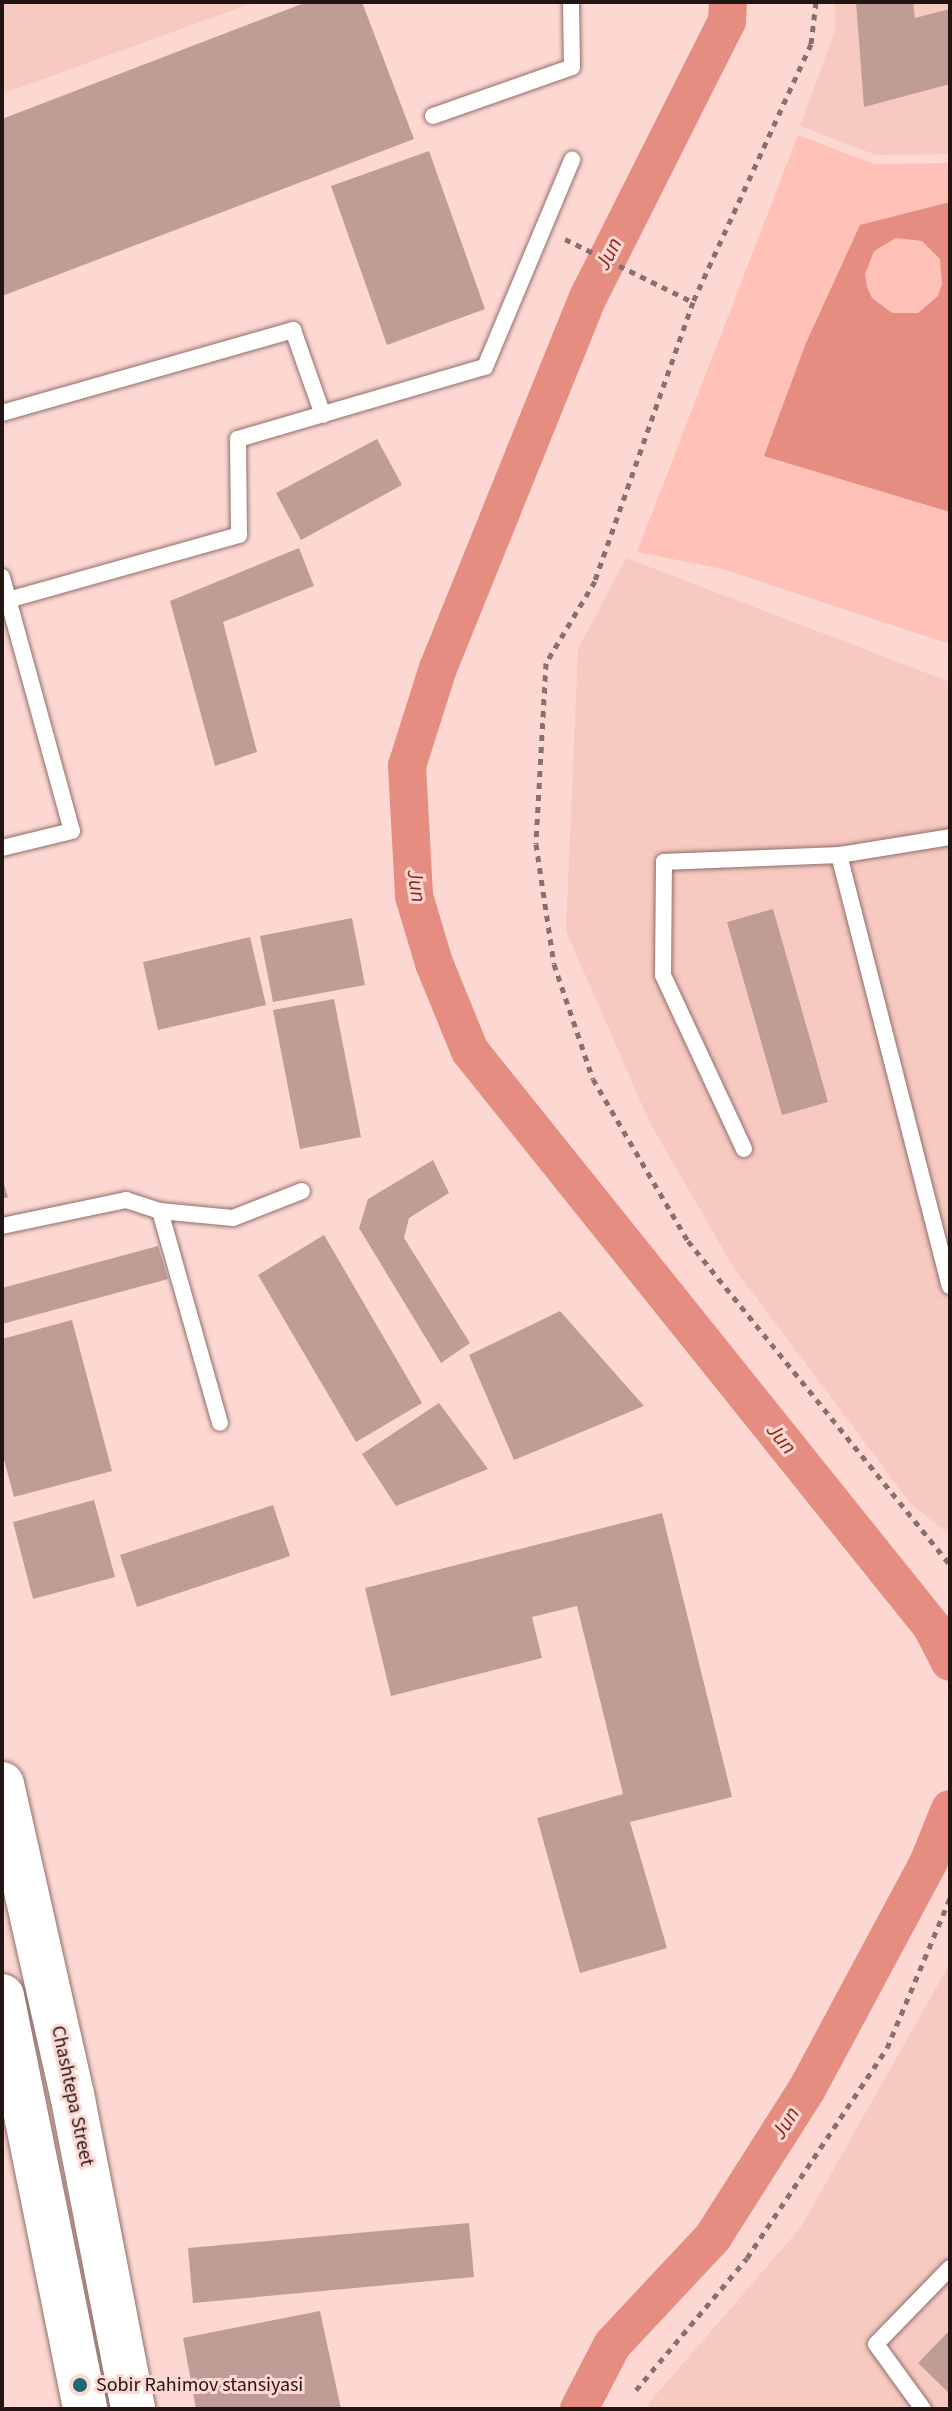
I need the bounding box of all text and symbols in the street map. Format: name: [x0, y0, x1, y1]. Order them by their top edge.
water label: Jun: [590, 233, 628, 275]
water label: Jun: [401, 868, 431, 904]
water label: Jun: [760, 1418, 802, 1460]
street label: Chashtepa Street: [45, 2024, 99, 2168]
water label: Jun: [766, 2102, 806, 2144]
place label: Sobir Rahimov stansiyasi: [96, 2373, 303, 2397]
marker: Sobir Rahimov stansiyasi: [71, 2376, 89, 2394]

